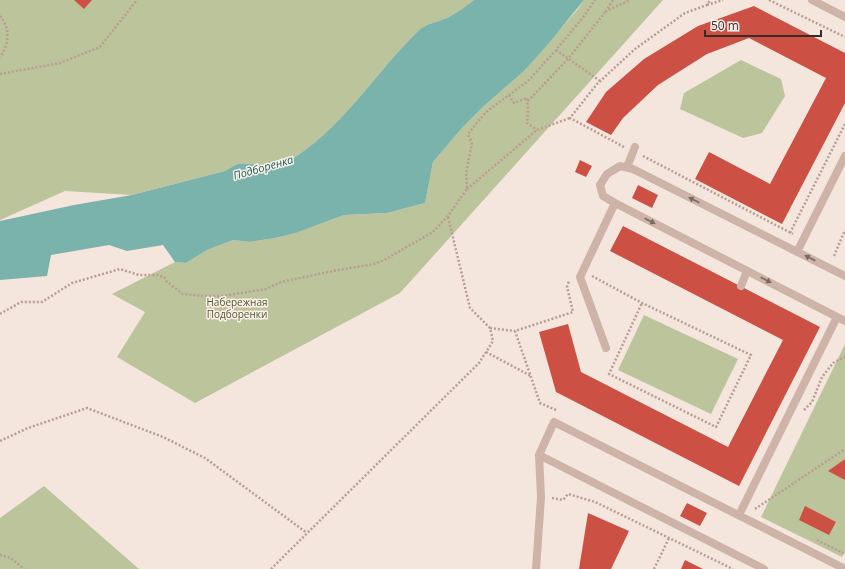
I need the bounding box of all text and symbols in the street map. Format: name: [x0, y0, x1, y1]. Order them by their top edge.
scale bar: [705, 12, 821, 38]
text: 50 m: [711, 17, 739, 34]
water label: Подборенка: [231, 151, 295, 183]
one-way arrow: [688, 196, 700, 203]
one-way arrow: [644, 218, 656, 224]
one-way arrow: [804, 255, 816, 261]
one-way arrow: [760, 277, 772, 283]
park label: Набережная Подборенки: [207, 295, 268, 321]

